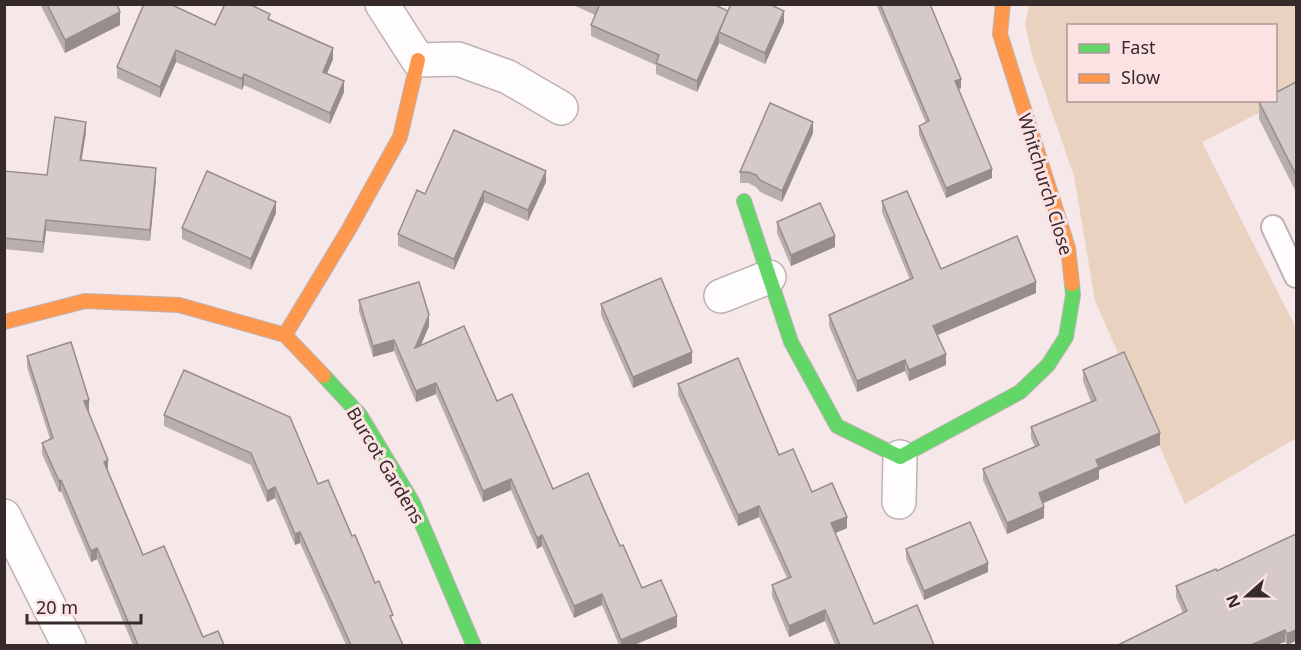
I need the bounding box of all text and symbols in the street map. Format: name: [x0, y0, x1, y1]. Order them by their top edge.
legend: [1067, 24, 1277, 102]
text: Fast: [1121, 35, 1156, 59]
text: Slow: [1121, 65, 1160, 89]
street label: Whitchurch Close: [1013, 110, 1079, 258]
street label: Burcot Gardens: [342, 402, 430, 528]
north arrow: [1217, 566, 1277, 626]
scale bar: [27, 587, 141, 625]
text: N: [1220, 591, 1246, 611]
text: 20 m: [36, 595, 78, 619]

